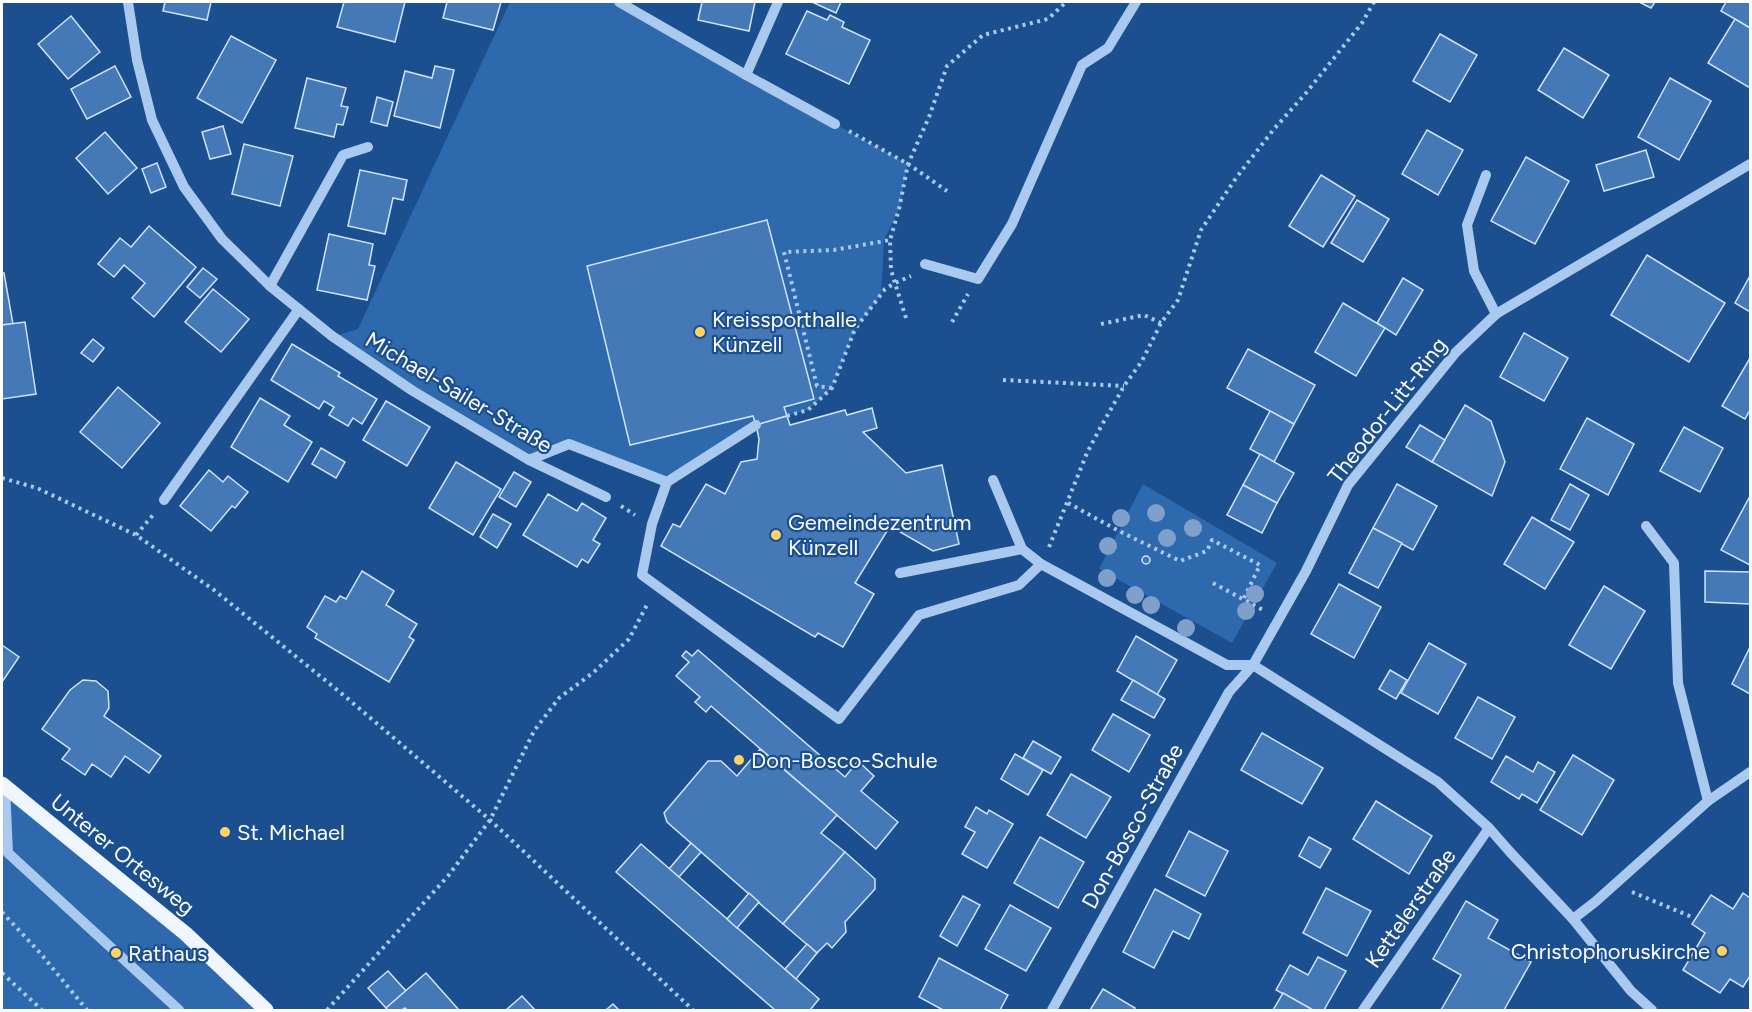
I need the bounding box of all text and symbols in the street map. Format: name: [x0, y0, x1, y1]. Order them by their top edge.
place label: Kreissporthalle Künzell: [712, 306, 857, 358]
marker: Kreissporthalle Künzell: [693, 325, 707, 339]
street label: Michael-Sailer-Straße: [360, 326, 557, 459]
street label: Theodor-Litt-Ring: [1322, 332, 1453, 489]
place label: Gemeindezentrum Künzell: [788, 509, 972, 561]
marker: Gemeindezentrum Künzell: [769, 528, 783, 542]
street label: Don-Bosco-Straße: [1076, 739, 1189, 913]
place label: Don-Bosco-Schule: [751, 747, 937, 774]
marker: Don-Bosco-Schule: [732, 753, 746, 767]
street label: Unterer Ortesweg: [45, 788, 200, 921]
place label: St. Michael: [237, 819, 345, 846]
marker: St. Michael: [218, 825, 232, 839]
street label: Kettelerstraße: [1359, 843, 1462, 973]
place label: Christophoruskirche: [1511, 938, 1710, 965]
place label: Rathaus: [128, 940, 207, 967]
marker: Christophoruskirche: [1715, 944, 1729, 958]
marker: Rathaus: [109, 946, 123, 960]

